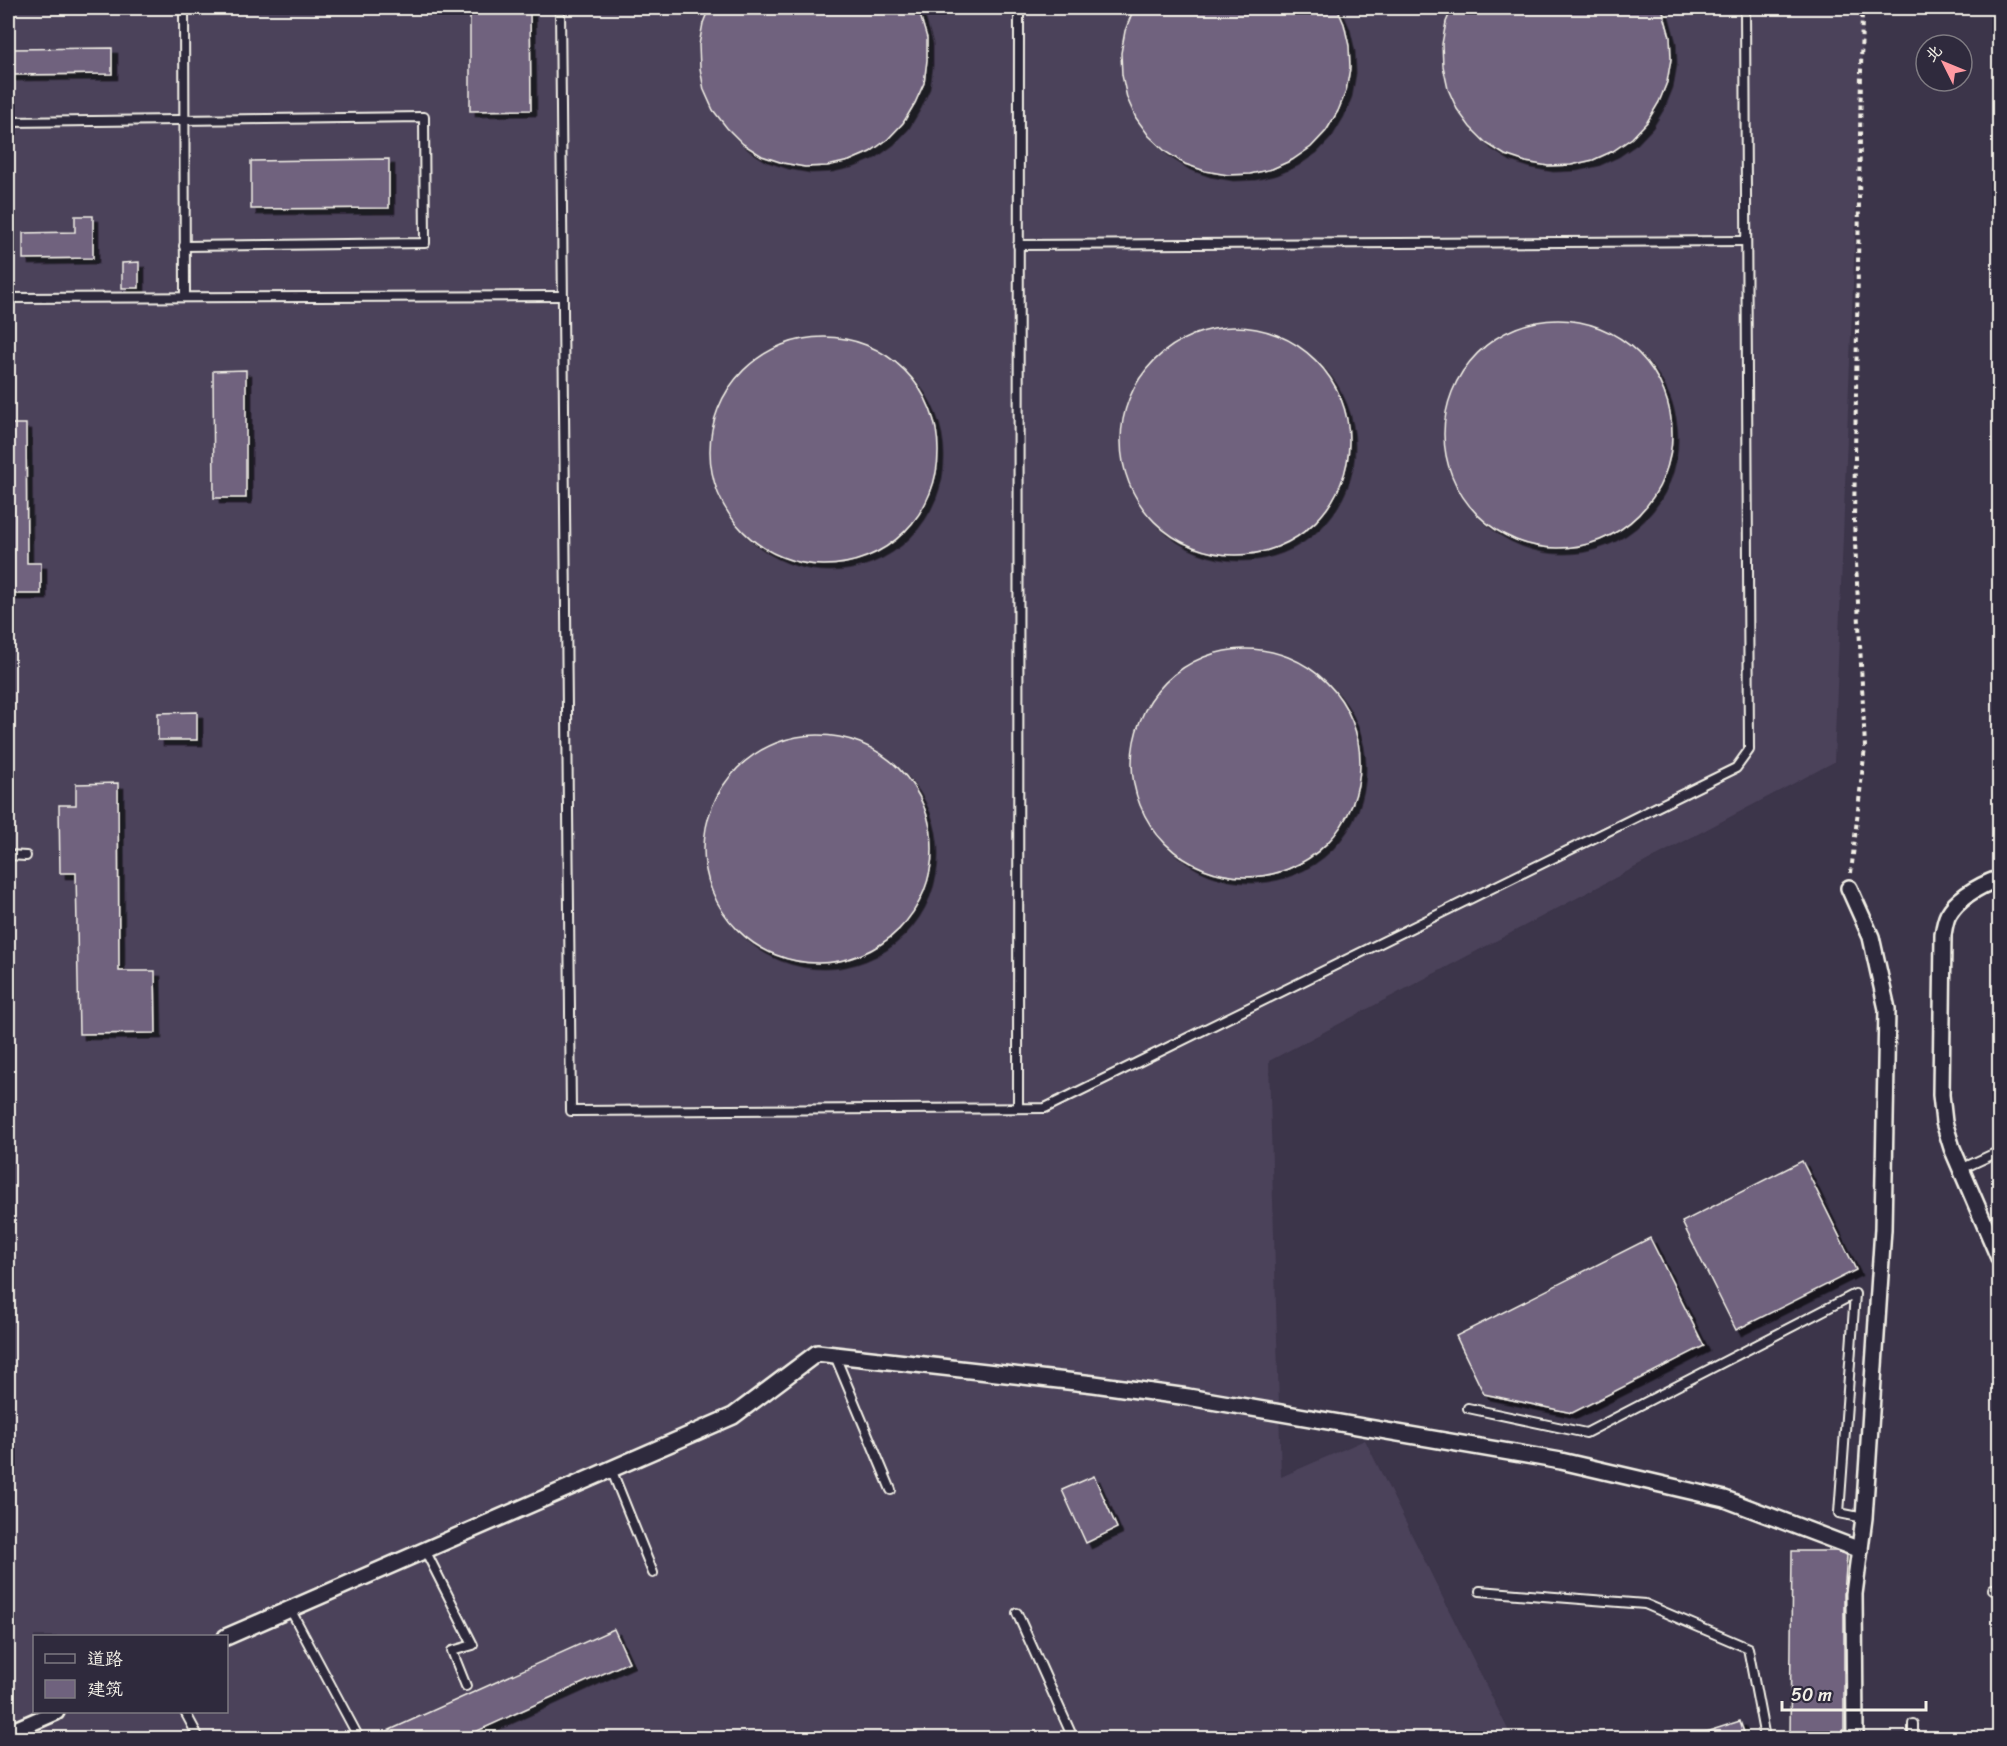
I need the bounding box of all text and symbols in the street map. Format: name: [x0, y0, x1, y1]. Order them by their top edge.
north arrow: [1914, 33, 1974, 93]
text: 北: [1917, 37, 1949, 69]
legend: [33, 1635, 228, 1713]
text: 道路: [87, 1643, 123, 1675]
text: 建筑: [87, 1673, 123, 1705]
scale bar: [1782, 1674, 1926, 1712]
text: 50 m: [1791, 1679, 1832, 1711]

